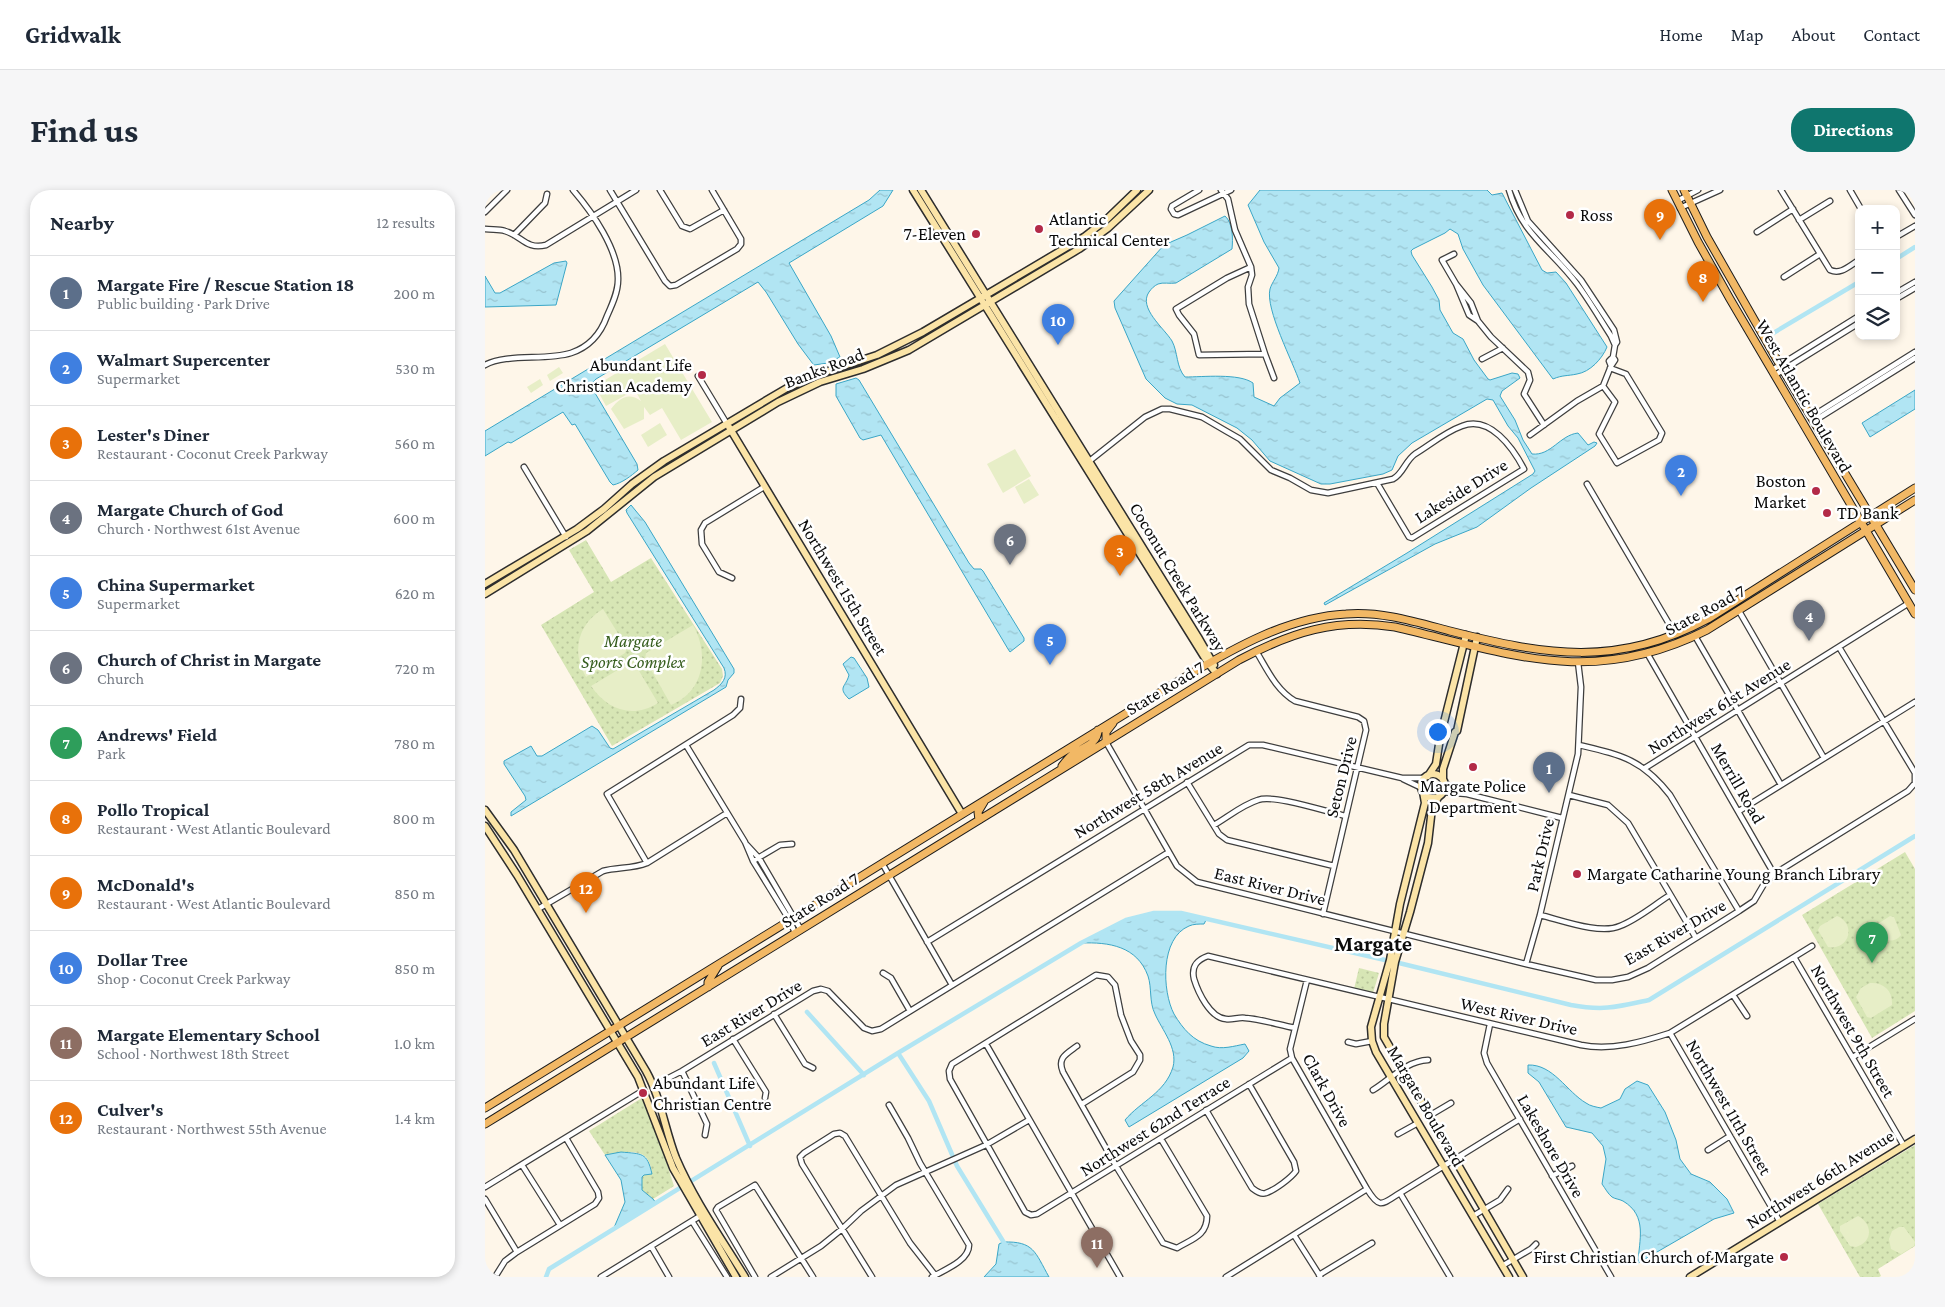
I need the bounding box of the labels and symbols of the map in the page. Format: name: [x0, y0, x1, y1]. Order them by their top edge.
pin: 9: [1644, 199, 1676, 240]
place label: Ross: [1580, 205, 1613, 225]
place label: Atlantic Technical Center: [1049, 209, 1170, 250]
marker: Ross: [1564, 209, 1576, 221]
marker: Atlantic Technical Center: [1033, 223, 1045, 235]
place label: 7-Eleven: [903, 224, 966, 244]
marker: 7-Eleven: [970, 228, 982, 240]
pin: 8: [1687, 261, 1719, 302]
pin: 10: [1042, 304, 1074, 345]
street label: West Atlantic Boulevard: [1752, 316, 1856, 476]
street label: Banks Road: [782, 344, 867, 392]
place label: Abundant Life Christian Academy: [555, 355, 693, 396]
marker: Abundant Life Christian Academy: [696, 369, 708, 381]
street label: Lakeside Drive: [1411, 455, 1511, 527]
pin: 2: [1665, 455, 1697, 496]
place label: Boston Market: [1754, 471, 1807, 512]
marker: Boston Market: [1810, 485, 1822, 497]
street label: Coconut Creek Parkway: [1126, 499, 1231, 656]
place label: TD Bank: [1837, 503, 1899, 523]
marker: TD Bank: [1821, 507, 1833, 519]
street label: Northwest 15th Street: [794, 515, 892, 660]
pin: 6: [994, 524, 1026, 565]
pin: 3: [1104, 535, 1136, 576]
street label: State Road 7: [1661, 581, 1749, 639]
pin: 4: [1793, 600, 1825, 641]
pin: 5: [1034, 624, 1066, 665]
park label: Margate Sports Complex: [581, 631, 685, 672]
street label: Northwest 61st Avenue: [1644, 654, 1794, 758]
street label: State Road 7: [1122, 657, 1208, 719]
your location: [1425, 719, 1451, 745]
street label: Seton Drive: [1321, 734, 1361, 820]
street label: Northwest 58th Avenue: [1070, 738, 1226, 842]
street label: Merrill Road: [1707, 739, 1769, 827]
pin: 1: [1533, 752, 1565, 793]
marker: Margate Police Department: [1467, 761, 1479, 773]
place label: Margate Police Department: [1420, 776, 1526, 817]
street label: Park Drive: [1522, 816, 1558, 894]
street label: East River Drive: [1212, 862, 1328, 910]
place label: Margate Catharine Young Branch Library: [1587, 864, 1881, 884]
street label: State Road 7: [777, 868, 863, 932]
marker: Margate Catharine Young Branch Library: [1571, 868, 1583, 880]
pin: 12: [570, 872, 602, 913]
street label: East River Drive: [1621, 895, 1730, 969]
pin: 7: [1856, 922, 1888, 963]
district label: Margate: [1334, 931, 1412, 956]
street label: Northwest 9th Street: [1807, 961, 1900, 1102]
street label: East River Drive: [697, 975, 805, 1051]
street label: West River Drive: [1458, 993, 1580, 1039]
street label: Northwest 11th Street: [1682, 1036, 1776, 1179]
street label: Margate Boulevard: [1383, 1042, 1469, 1170]
street label: Clark Drive: [1299, 1050, 1355, 1130]
street label: Northwest 62nd Terrace: [1076, 1072, 1234, 1180]
place label: Abundant Life Christian Centre: [653, 1073, 772, 1114]
marker: Abundant Life Christian Centre: [637, 1087, 649, 1099]
street label: Lakeshore Drive: [1513, 1091, 1589, 1201]
street label: Northwest 66th Avenue: [1743, 1125, 1898, 1233]
pin: 11: [1081, 1227, 1113, 1268]
place label: First Christian Church of Margate: [1533, 1247, 1774, 1267]
marker: First Christian Church of Margate: [1778, 1251, 1790, 1263]

